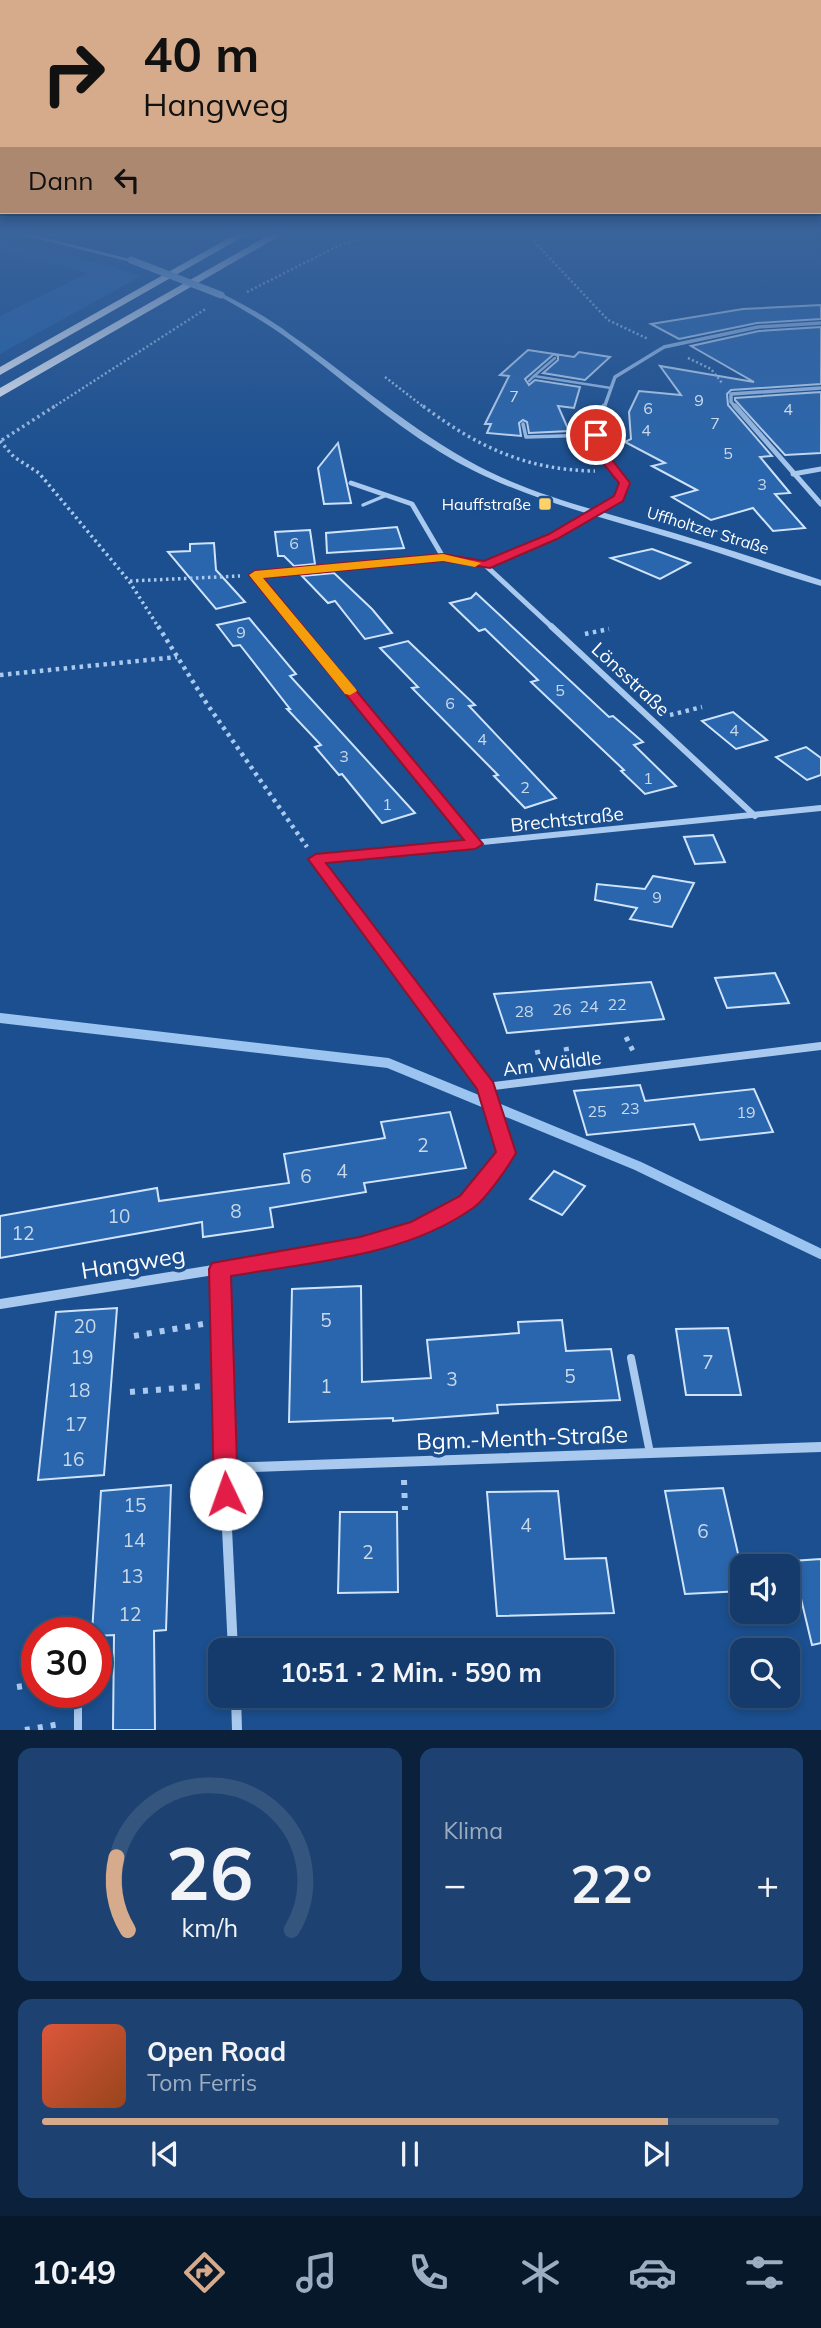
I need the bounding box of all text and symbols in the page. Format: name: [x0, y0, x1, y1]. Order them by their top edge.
text: 40 m: [143, 23, 259, 84]
icon: right: [28, 28, 119, 119]
text: Hangweg: [143, 84, 289, 124]
icon: left: [108, 161, 146, 199]
text: Dann: [28, 164, 94, 197]
house number: 7: [509, 386, 519, 406]
house number: 9: [694, 390, 704, 410]
house number: 6: [643, 398, 653, 418]
house number: 4: [783, 399, 793, 419]
pin: [566, 405, 626, 465]
house number: 7: [710, 413, 720, 433]
icon: arrive: [577, 416, 615, 454]
house number: 4: [641, 420, 651, 440]
house number: 5: [723, 443, 733, 463]
house number: 3: [757, 474, 767, 494]
place label: Hauffstraße: [442, 494, 531, 514]
marker: Hauffstraße: [537, 496, 553, 512]
street label: Uffholtzer Straße: [644, 502, 772, 558]
house number: 6: [289, 533, 299, 553]
house number: 9: [236, 622, 246, 642]
street label: Lönsstraße: [587, 637, 675, 721]
house number: 5: [555, 680, 565, 700]
house number: 6: [445, 693, 455, 713]
house number: 4: [729, 720, 739, 740]
house number: 4: [477, 729, 487, 749]
house number: 3: [339, 746, 349, 766]
house number: 1: [643, 768, 653, 788]
house number: 2: [520, 777, 530, 797]
house number: 1: [382, 794, 392, 814]
street label: Brechtstraße: [509, 801, 625, 837]
house number: 9: [652, 887, 662, 907]
house number: 22: [607, 994, 627, 1014]
house number: 24: [579, 996, 599, 1016]
house number: 26: [552, 999, 572, 1019]
house number: 28: [514, 1001, 534, 1021]
street label: Am Wäldle: [501, 1045, 603, 1081]
house number: 23: [620, 1098, 640, 1118]
house number: 25: [587, 1101, 607, 1121]
house number: 19: [736, 1102, 756, 1122]
house number: 2: [417, 1133, 429, 1157]
house number: 4: [336, 1159, 348, 1183]
house number: 6: [300, 1164, 312, 1188]
house number: 8: [230, 1199, 242, 1223]
house number: 10: [108, 1204, 130, 1228]
house number: 12: [12, 1221, 34, 1245]
street label: Hangweg: [79, 1240, 187, 1285]
house number: 5: [320, 1308, 332, 1332]
house number: 20: [74, 1314, 96, 1338]
house number: 19: [71, 1345, 93, 1369]
house number: 7: [702, 1350, 714, 1374]
house number: 5: [564, 1364, 576, 1388]
house number: 3: [446, 1367, 458, 1391]
house number: 1: [320, 1374, 332, 1398]
house number: 18: [68, 1378, 90, 1402]
house number: 17: [65, 1412, 87, 1436]
street label: Bgm.-Menth-Straße: [416, 1419, 628, 1456]
house number: 16: [62, 1447, 84, 1471]
position arrow: [189, 1457, 263, 1531]
house number: 15: [124, 1493, 146, 1517]
house number: 4: [520, 1513, 532, 1537]
house number: 6: [697, 1519, 709, 1543]
house number: 14: [123, 1528, 145, 1552]
house number: 2: [362, 1540, 374, 1564]
map controls: [730, 1554, 800, 1708]
button: sound: [730, 1554, 800, 1624]
house number: 13: [121, 1564, 143, 1588]
house number: 12: [119, 1602, 141, 1626]
speed limit sign: 30: [21, 1617, 112, 1708]
button: search: [730, 1638, 800, 1708]
text: 10:51 · 2 Min. · 590 m: [280, 1656, 542, 1689]
text: Klima: [444, 1816, 503, 1845]
text: 26: [166, 1828, 253, 1919]
text: 22°: [570, 1851, 652, 1916]
text: −: [444, 1860, 466, 1908]
text: +: [756, 1860, 779, 1908]
text: km/h: [181, 1912, 238, 1943]
text: Open Road: [147, 2035, 286, 2068]
text: Tom Ferris: [147, 2068, 257, 2097]
icon: previous: [146, 2135, 184, 2173]
icon: pause: [391, 2135, 429, 2173]
icon: next: [637, 2135, 675, 2173]
icon: directions: [180, 2248, 229, 2297]
icon: music: [292, 2248, 341, 2297]
icon: phone: [404, 2248, 453, 2297]
icon: climate: [516, 2248, 565, 2297]
icon: car: [628, 2248, 677, 2297]
icon: filters: [740, 2248, 789, 2297]
text: 10:49: [32, 2252, 116, 2292]

